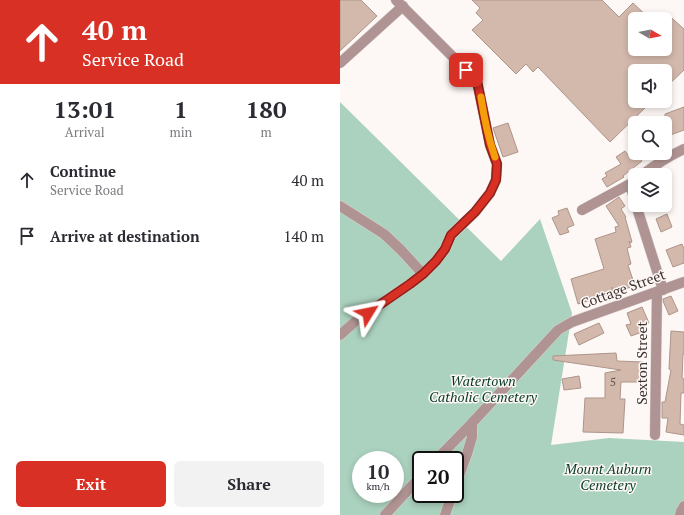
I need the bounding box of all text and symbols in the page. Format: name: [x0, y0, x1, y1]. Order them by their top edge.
text: 40 m: [82, 11, 147, 48]
north arrow: [628, 12, 672, 56]
map controls: [628, 12, 672, 212]
icon: ahead: [16, 16, 68, 68]
text: Service Road: [82, 47, 184, 71]
pin: [449, 53, 483, 87]
icon: arrive: [455, 59, 477, 81]
button: sound: [628, 64, 672, 108]
text: 13:01: [53, 93, 116, 125]
text: 1: [174, 93, 188, 125]
text: 180: [246, 93, 286, 125]
button: search: [628, 116, 672, 160]
text: Arrival: [65, 123, 105, 141]
text: min: [169, 123, 192, 141]
text: m: [261, 123, 272, 141]
text: Continue: [50, 161, 116, 181]
button: layers: [628, 168, 672, 212]
icon: ahead: [16, 169, 38, 191]
text: 40 m: [291, 170, 324, 190]
text: Service Road: [50, 181, 124, 199]
icon: arrive: [16, 225, 38, 247]
text: Arrive at destination: [50, 226, 200, 246]
text: 140 m: [283, 226, 324, 246]
street label: Cottage Street: [578, 264, 669, 313]
position arrow: [347, 292, 389, 334]
street label: Sexton Street: [632, 320, 651, 405]
park label: Watertown Catholic Cemetery: [429, 371, 538, 406]
house number: 5: [610, 374, 616, 389]
speed limit sign: 20: [412, 451, 464, 503]
text: 10: [367, 458, 389, 485]
park label: Mount Auburn Cemetery: [563, 459, 652, 494]
button: Exit: [16, 461, 166, 507]
button: Share: [174, 461, 324, 507]
text: km/h: [366, 480, 390, 493]

